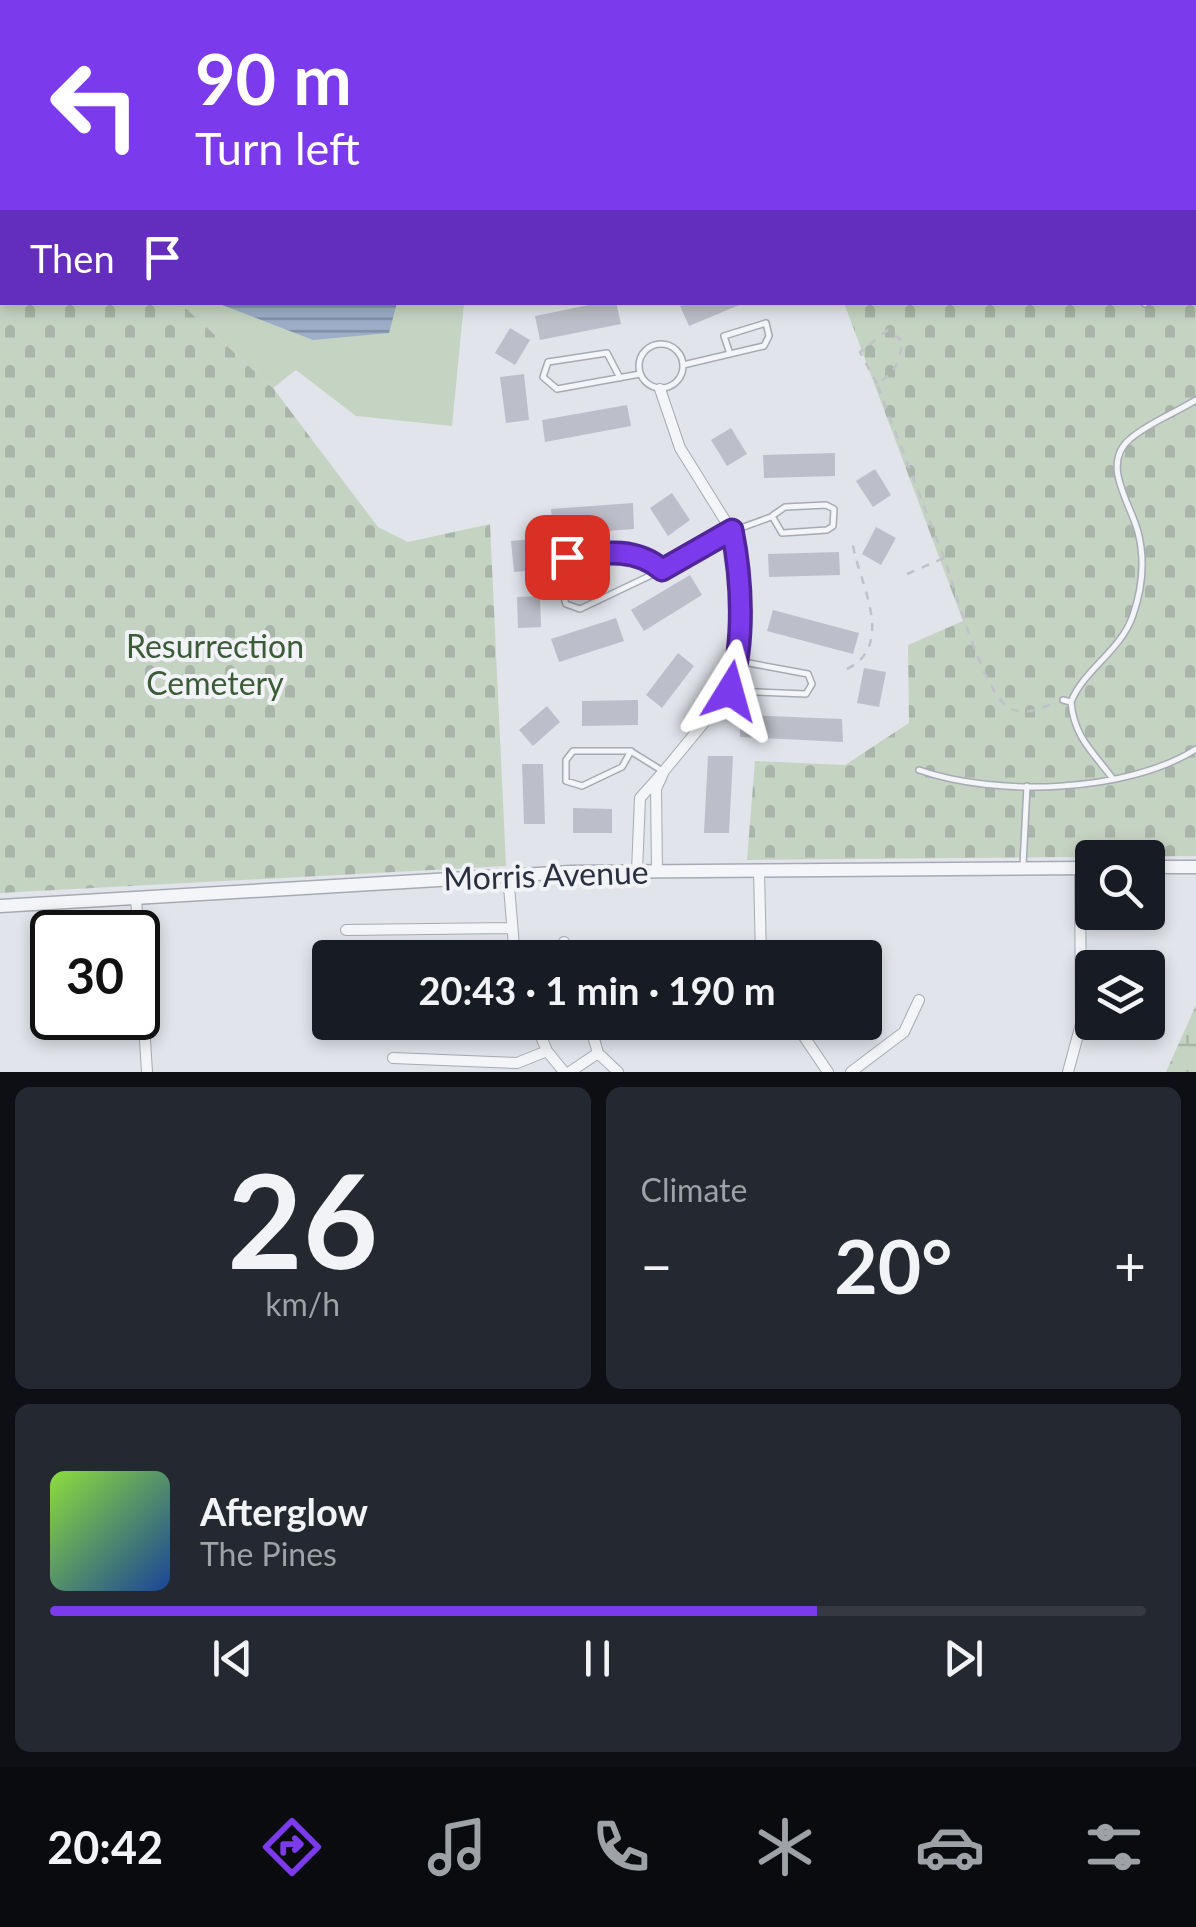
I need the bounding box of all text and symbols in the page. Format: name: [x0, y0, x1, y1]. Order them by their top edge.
text: 90 m: [195, 36, 352, 120]
icon: left: [30, 40, 160, 170]
text: Turn left: [195, 121, 360, 175]
icon: arrive: [135, 230, 190, 285]
text: Then: [30, 235, 115, 281]
pin: [525, 515, 610, 600]
icon: arrive: [540, 530, 595, 585]
park label: Resurrection Cemetery: [126, 626, 304, 702]
position arrow: [678, 639, 782, 743]
map controls: [1075, 840, 1165, 1040]
button: search: [1075, 840, 1165, 930]
street label: Morris Avenue: [443, 851, 649, 898]
speed limit sign: 30: [30, 910, 160, 1040]
button: layers: [1075, 950, 1165, 1040]
text: 20:43 · 1 min · 190 m: [418, 967, 776, 1013]
text: 26: [227, 1141, 378, 1297]
text: Climate: [641, 1170, 747, 1209]
text: 20°: [834, 1220, 952, 1310]
text: −: [641, 1232, 672, 1298]
text: +: [1114, 1232, 1146, 1298]
text: km/h: [265, 1284, 340, 1323]
text: Afterglow: [200, 1488, 368, 1534]
text: The Pines: [200, 1534, 337, 1573]
icon: previous: [205, 1631, 260, 1686]
icon: pause: [570, 1631, 625, 1686]
icon: next: [936, 1631, 991, 1686]
icon: directions: [257, 1812, 327, 1882]
icon: music: [422, 1812, 492, 1882]
icon: phone: [586, 1812, 656, 1882]
icon: climate: [750, 1812, 820, 1882]
icon: car: [915, 1812, 985, 1882]
icon: filters: [1079, 1812, 1149, 1882]
text: 20:42: [47, 1820, 163, 1874]

